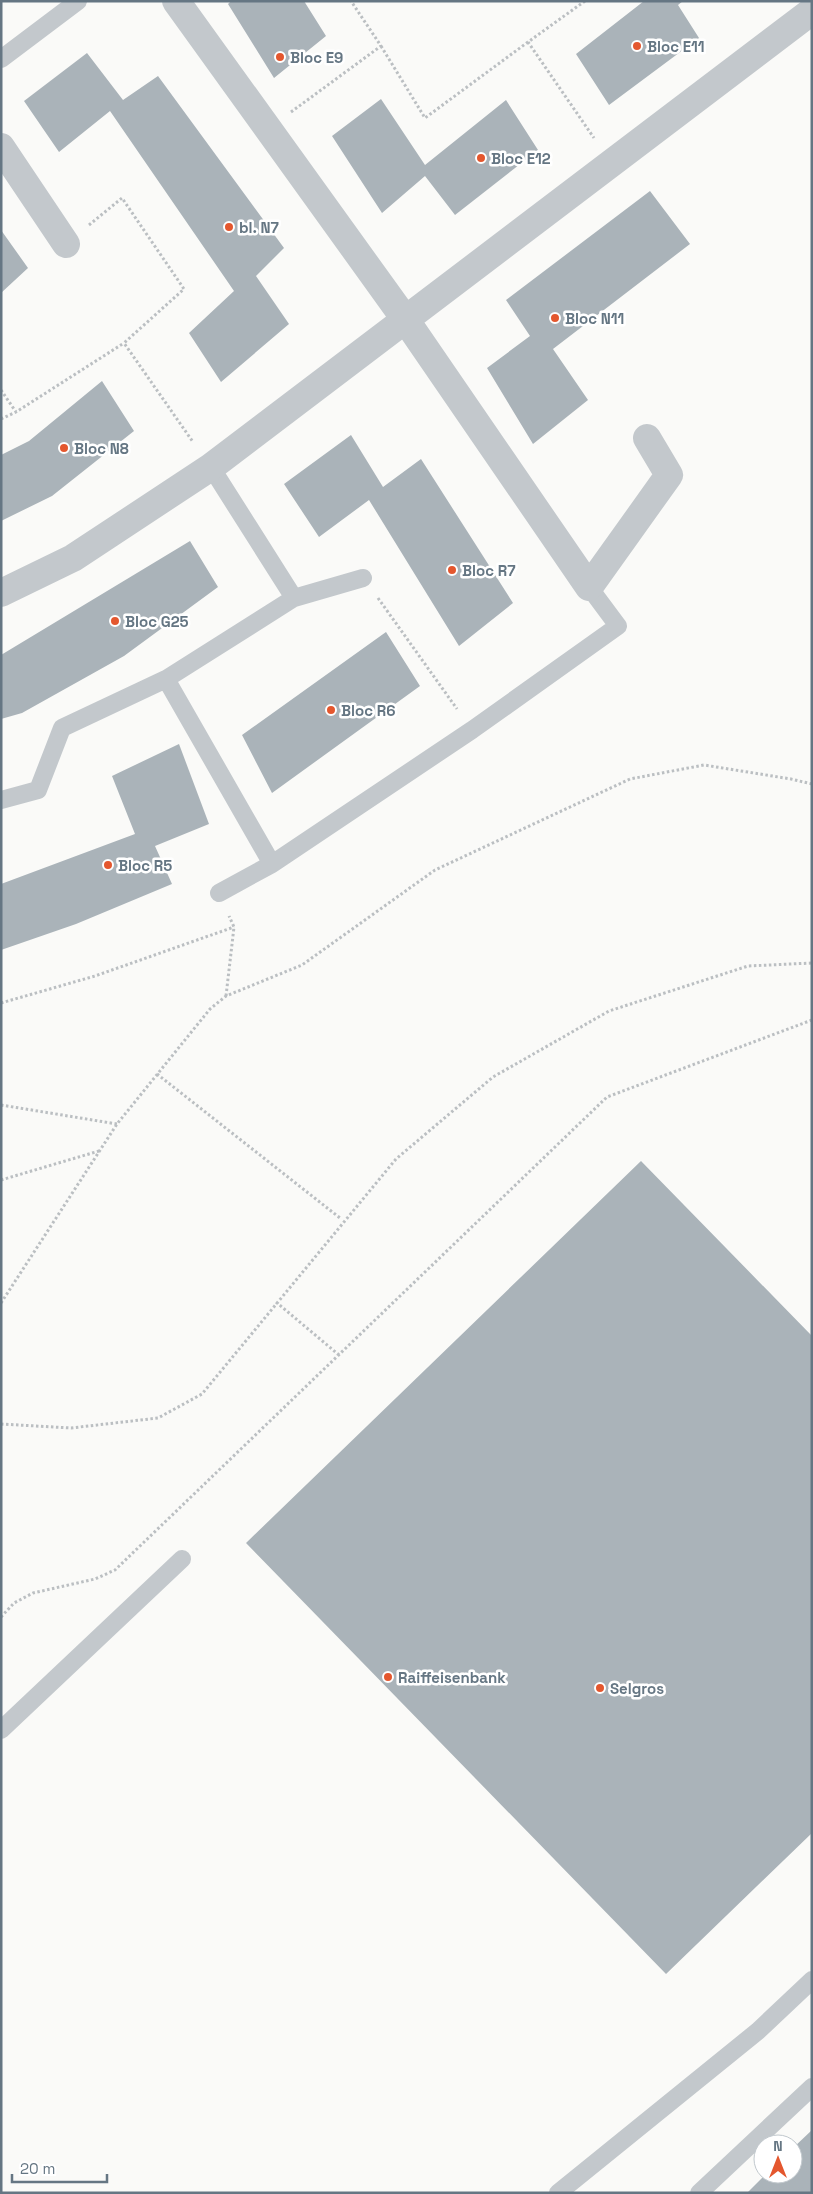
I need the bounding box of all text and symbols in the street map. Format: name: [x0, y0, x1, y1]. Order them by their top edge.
place label: Bloc E11: [647, 37, 705, 56]
marker: Bloc E11: [631, 40, 643, 52]
place label: Bloc E9: [290, 48, 343, 67]
marker: Bloc E9: [274, 51, 286, 63]
place label: Bloc E12: [491, 149, 551, 168]
marker: Bloc E12: [475, 152, 487, 164]
place label: bl. N7: [239, 218, 279, 237]
marker: bl. N7: [223, 221, 235, 233]
place label: Bloc N11: [565, 309, 624, 328]
marker: Bloc N11: [549, 312, 561, 324]
place label: Bloc N8: [74, 439, 129, 458]
marker: Bloc N8: [58, 442, 70, 454]
place label: Bloc R7: [462, 561, 516, 580]
marker: Bloc R7: [446, 564, 458, 576]
place label: Bloc G25: [125, 612, 189, 631]
marker: Bloc G25: [109, 615, 121, 627]
place label: Bloc R6: [341, 701, 395, 720]
marker: Bloc R6: [325, 704, 337, 716]
place label: Bloc R5: [118, 856, 172, 875]
marker: Bloc R5: [102, 859, 114, 871]
place label: Raiffeisenbank: [398, 1668, 506, 1687]
marker: Raiffeisenbank: [382, 1671, 394, 1683]
place label: Selgros: [610, 1679, 664, 1698]
marker: Selgros: [594, 1682, 606, 1694]
north arrow: [753, 2134, 803, 2184]
text: N: [773, 2137, 783, 2155]
scale bar: [12, 2152, 108, 2184]
text: 20 m: [20, 2159, 55, 2178]

